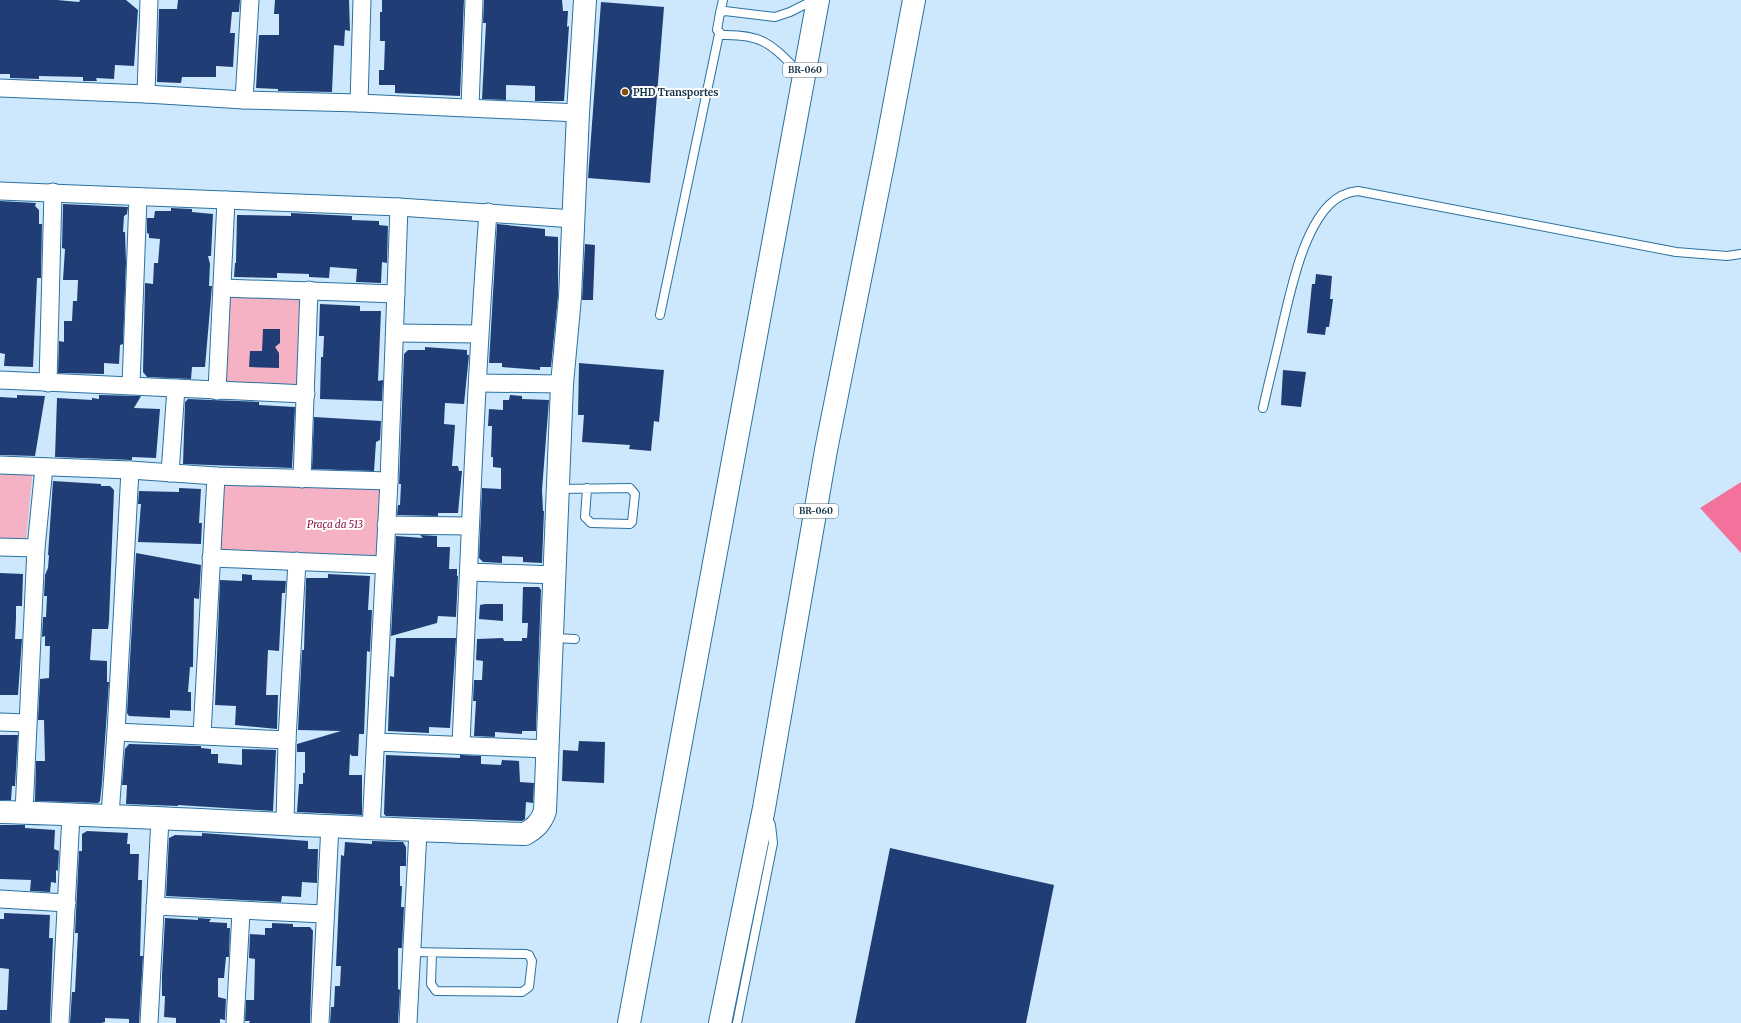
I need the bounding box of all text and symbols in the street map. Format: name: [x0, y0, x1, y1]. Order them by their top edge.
road number: BR-060: [783, 63, 827, 77]
place label: PHD Transportes: [633, 86, 718, 99]
marker: PHD Transportes: [620, 87, 630, 97]
road number: BR-060: [794, 504, 838, 518]
park label: Praça da 513: [307, 518, 363, 531]

